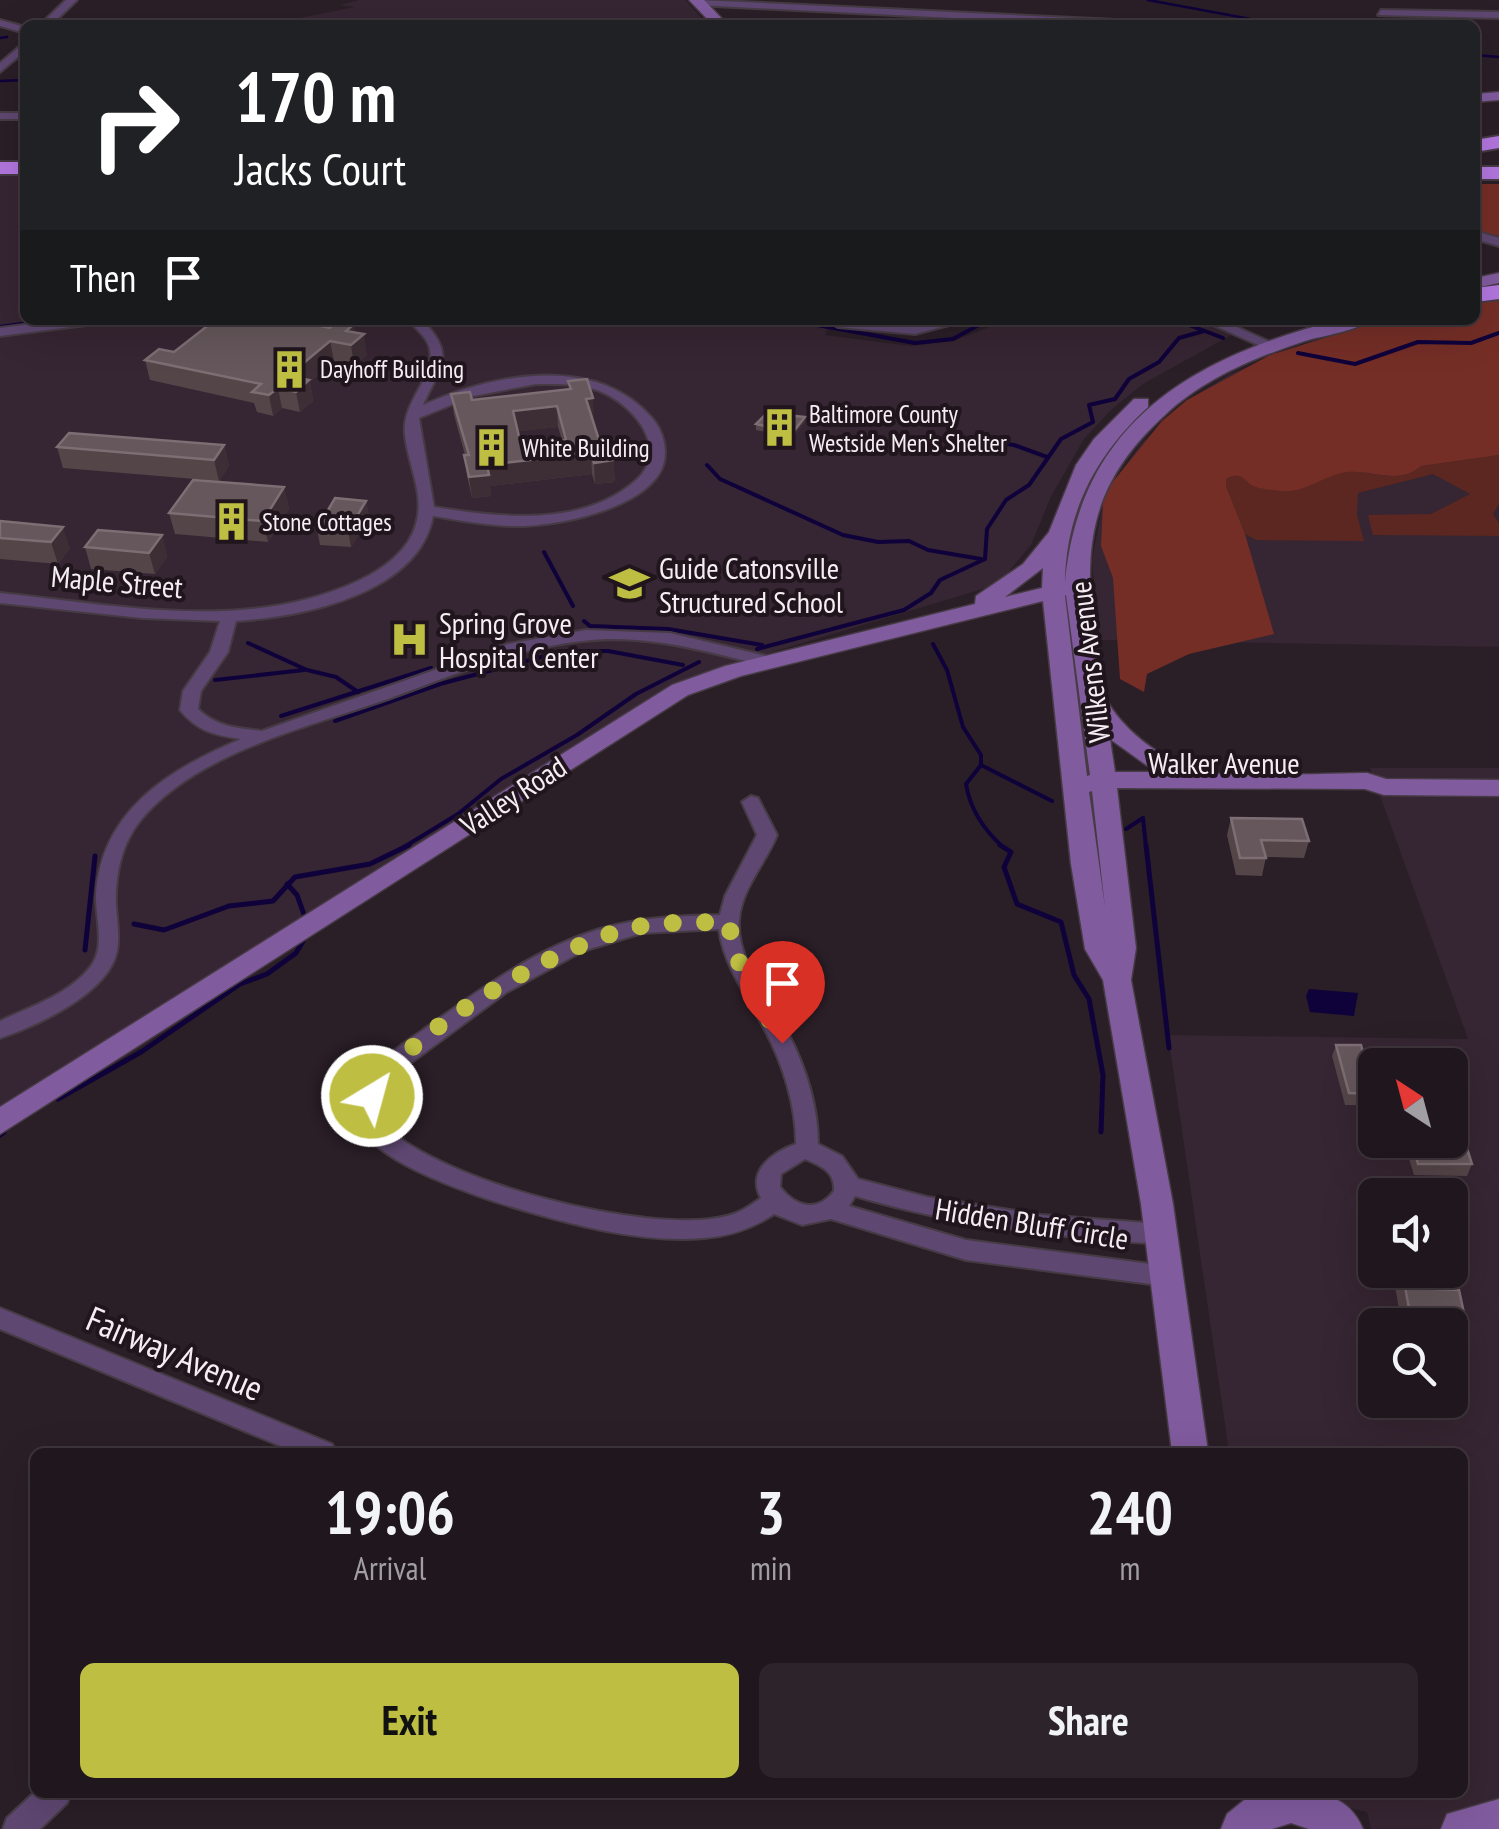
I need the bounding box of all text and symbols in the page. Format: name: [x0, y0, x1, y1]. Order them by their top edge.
text: 170 m: [235, 51, 396, 141]
icon: right: [70, 60, 200, 190]
text: Jacks Court: [235, 139, 406, 197]
icon: arrive: [156, 250, 211, 305]
text: Then: [70, 253, 136, 302]
building icon: Dayhoff Building: [269, 348, 311, 390]
place label: Dayhoff Building: [320, 353, 464, 385]
place label: Baltimore County Westside Men's Shelter: [809, 398, 1007, 459]
building icon: Baltimore County Westside Men's Shelter: [758, 407, 800, 449]
building icon: White Building: [471, 427, 513, 469]
place label: White Building: [522, 432, 649, 464]
building icon: Stone Cottages: [211, 501, 253, 543]
place label: Stone Cottages: [262, 506, 392, 538]
place label: Guide Catonsville Structured School: [659, 548, 843, 621]
street label: Maple Street: [50, 556, 185, 606]
school or university icon: Guide Catonsville Structured School: [608, 563, 650, 605]
street label: Wilkens Avenue: [1060, 579, 1118, 745]
place label: Spring Grove Hospital Center: [439, 603, 599, 676]
hospital icon: Spring Grove Hospital Center: [388, 618, 430, 660]
street label: Walker Avenue: [1148, 743, 1300, 782]
street label: Valley Road: [452, 746, 573, 844]
pin: [740, 941, 825, 1044]
icon: arrive: [755, 956, 810, 1011]
position arrow: [320, 1044, 424, 1148]
north arrow: [1358, 1048, 1468, 1158]
map controls: [1358, 1048, 1468, 1418]
button: sound: [1358, 1178, 1468, 1288]
street label: Hidden Bluff Circle: [933, 1188, 1131, 1258]
street label: Fairway Avenue: [80, 1295, 270, 1411]
button: search: [1358, 1308, 1468, 1418]
text: 19:06: [325, 1473, 455, 1551]
text: 3: [757, 1473, 785, 1551]
text: 240: [1087, 1473, 1173, 1551]
text: Arrival: [354, 1547, 426, 1589]
text: min: [750, 1547, 792, 1589]
text: m: [1119, 1547, 1140, 1589]
button: Exit: [80, 1663, 739, 1778]
button: Share: [759, 1663, 1418, 1778]

